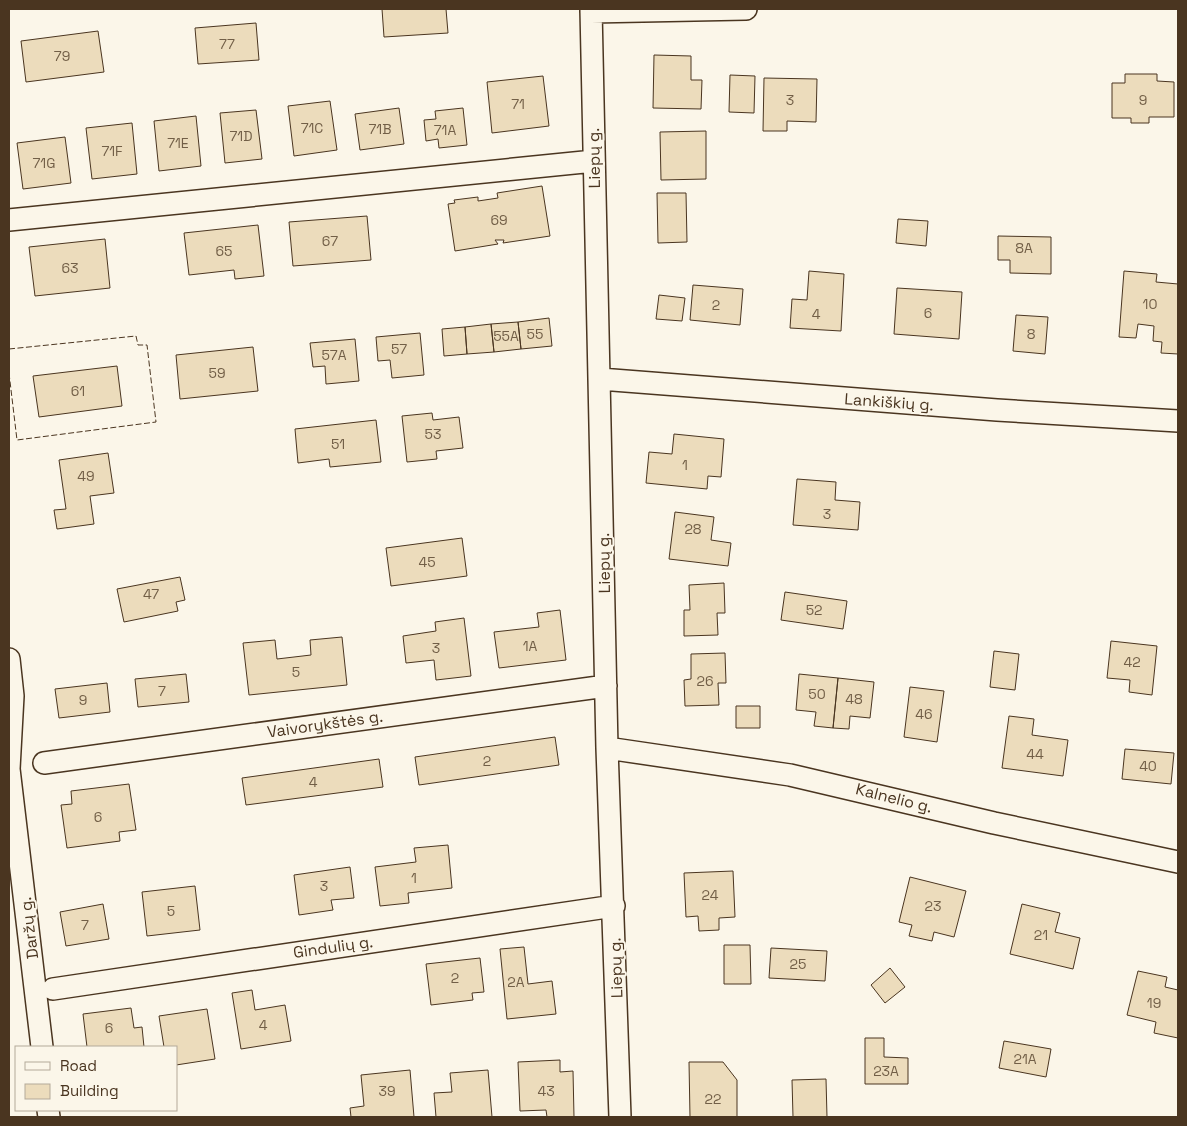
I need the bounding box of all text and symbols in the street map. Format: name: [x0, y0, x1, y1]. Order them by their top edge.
house number: 77: [219, 35, 235, 53]
house number: 79: [54, 47, 70, 65]
house number: 3: [786, 91, 794, 109]
house number: 9: [1139, 91, 1147, 109]
house number: 71: [511, 95, 525, 113]
house number: 71C: [301, 119, 323, 137]
house number: 71B: [369, 120, 391, 138]
house number: 71A: [434, 121, 456, 139]
house number: 71D: [230, 127, 252, 145]
street label: Liepų g.: [583, 127, 605, 189]
house number: 71E: [167, 134, 189, 152]
house number: 71F: [101, 142, 123, 160]
house number: 71G: [33, 154, 55, 172]
house number: 69: [490, 211, 508, 229]
house number: 67: [322, 232, 338, 250]
house number: 8A: [1015, 239, 1033, 257]
house number: 65: [216, 242, 232, 260]
house number: 63: [61, 259, 79, 277]
house number: 10: [1143, 295, 1157, 313]
house number: 2: [712, 296, 720, 314]
house number: 6: [924, 304, 932, 322]
house number: 4: [812, 305, 821, 323]
house number: 55: [527, 325, 543, 343]
house number: 8: [1027, 325, 1036, 343]
house number: 55A: [493, 327, 519, 345]
house number: 57: [391, 340, 407, 358]
house number: 57A: [322, 346, 347, 364]
house number: 59: [209, 364, 225, 382]
house number: 61: [71, 382, 85, 400]
street label: Lankiškių g.: [844, 388, 934, 416]
house number: 53: [425, 425, 441, 443]
house number: 51: [331, 435, 345, 453]
house number: 1: [682, 456, 688, 474]
house number: 49: [77, 467, 95, 485]
house number: 3: [823, 505, 831, 523]
house number: 28: [684, 520, 702, 538]
street label: Liepų g.: [593, 532, 615, 594]
house number: 45: [418, 553, 436, 571]
house number: 47: [143, 585, 159, 603]
house number: 52: [806, 601, 822, 619]
house number: 1A: [523, 637, 538, 655]
house number: 3: [432, 639, 440, 657]
house number: 42: [1123, 653, 1141, 671]
house number: 5: [292, 663, 300, 681]
house number: 26: [696, 672, 714, 690]
house number: 7: [158, 682, 166, 700]
house number: 50: [808, 685, 826, 703]
house number: 48: [845, 690, 863, 708]
house number: 9: [79, 691, 87, 709]
street label: Vaivorykštės g.: [266, 705, 384, 743]
house number: 46: [915, 705, 933, 723]
house number: 44: [1026, 745, 1044, 763]
house number: 2: [483, 752, 491, 770]
house number: 40: [1139, 757, 1157, 775]
house number: 4: [309, 773, 318, 791]
street label: Kalnelio g.: [853, 778, 935, 818]
house number: 6: [94, 808, 102, 826]
house number: 1: [411, 869, 417, 887]
house number: 3: [320, 877, 328, 895]
house number: 24: [702, 886, 719, 904]
street label: Daržų g.: [15, 896, 43, 960]
house number: 23: [925, 897, 941, 915]
house number: 5: [167, 902, 175, 920]
house number: 7: [81, 916, 89, 934]
house number: 21: [1034, 926, 1048, 944]
street label: Gindulių g.: [292, 931, 374, 963]
street label: Liepų g.: [604, 937, 628, 999]
house number: 25: [790, 955, 806, 973]
house number: 2: [451, 969, 459, 987]
house number: 2A: [507, 973, 525, 991]
house number: 19: [1147, 994, 1161, 1012]
house number: 4: [259, 1016, 268, 1034]
house number: 6: [105, 1019, 113, 1037]
legend: [15, 1046, 178, 1111]
house number: 21A: [1013, 1050, 1037, 1068]
text: Road: [60, 1056, 97, 1075]
house number: 23A: [873, 1062, 899, 1080]
text: Building: [60, 1081, 119, 1100]
house number: 39: [378, 1082, 396, 1100]
house number: 43: [537, 1082, 555, 1100]
house number: 22: [705, 1090, 721, 1108]

